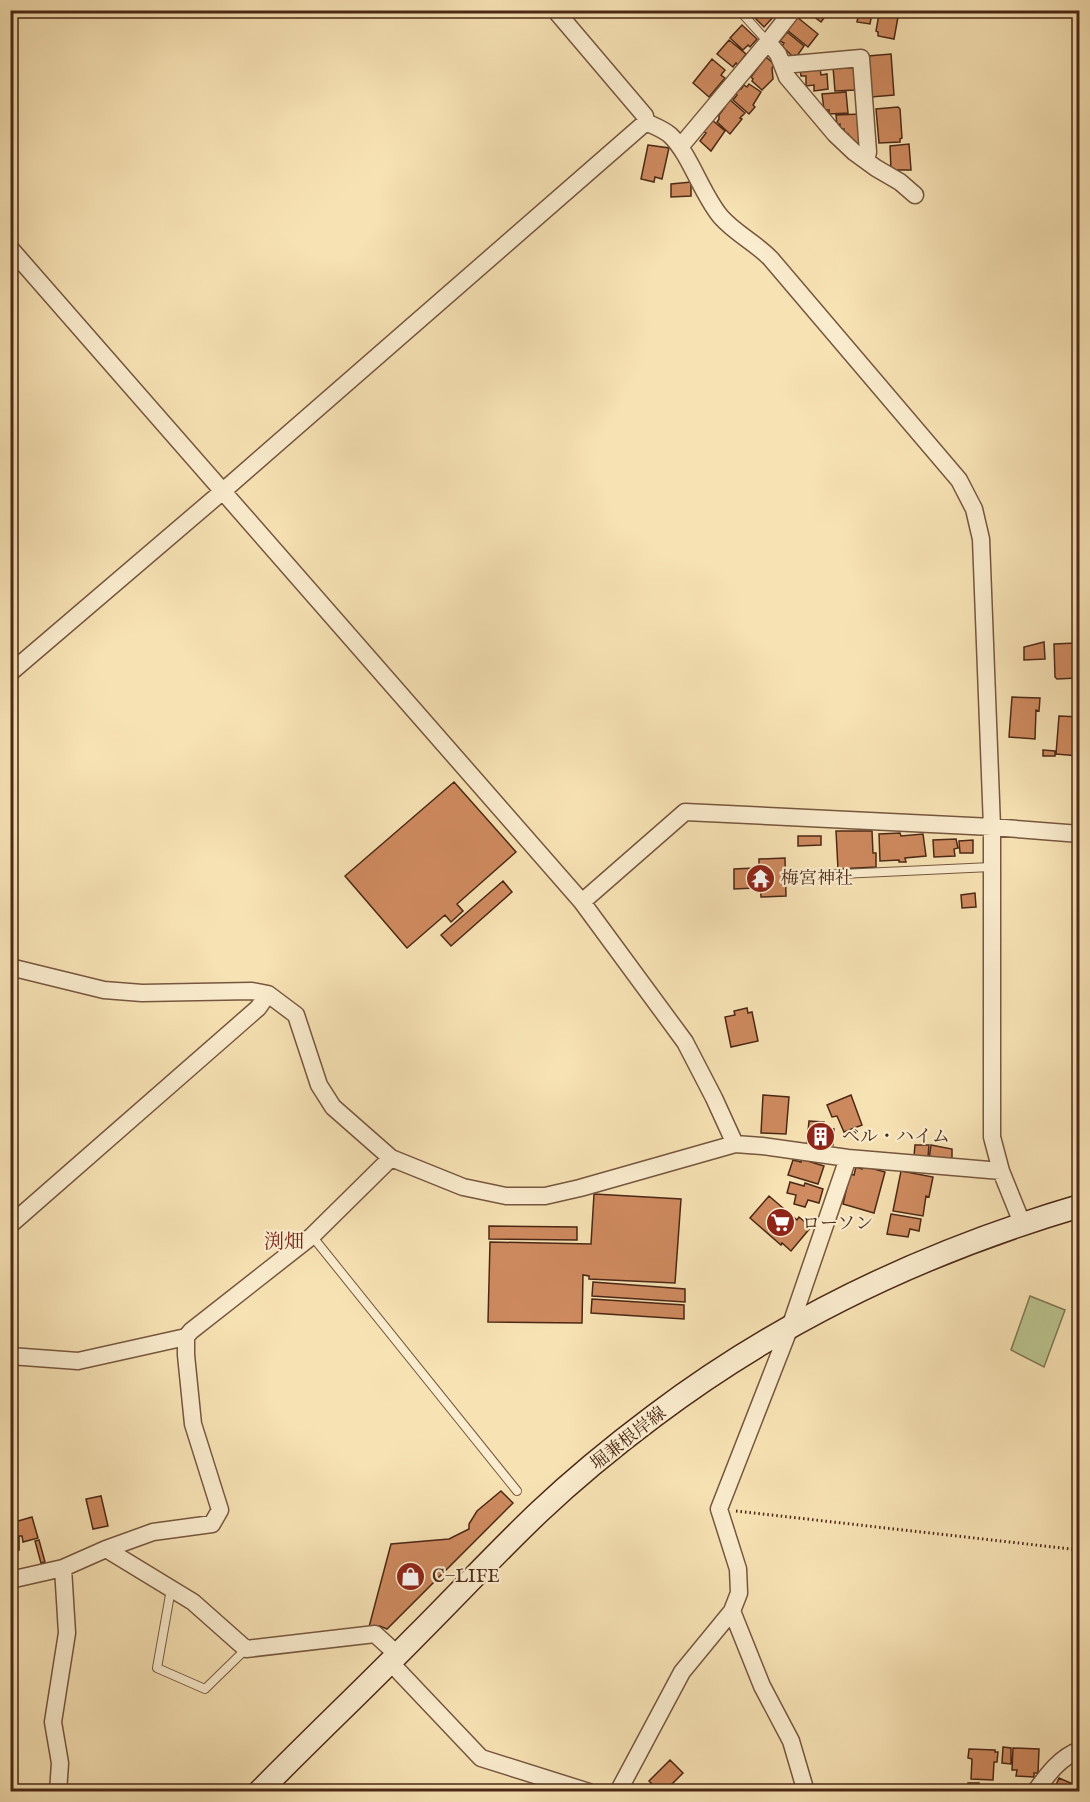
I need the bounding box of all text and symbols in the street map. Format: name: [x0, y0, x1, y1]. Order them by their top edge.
temple icon: 梅宮神社: [744, 862, 776, 894]
place label: 梅宮神社: [781, 868, 853, 891]
building icon: ベル・ハイム: [805, 1120, 837, 1152]
place label: ベル・ハイム: [842, 1126, 950, 1149]
supermarket icon: ローソン: [765, 1207, 797, 1239]
place label: ローソン: [802, 1213, 873, 1236]
district label: 渕畑: [264, 1230, 304, 1255]
street label: 堀兼根岸線: [586, 1402, 671, 1476]
shop icon: C−LIFE: [395, 1560, 427, 1592]
place label: C−LIFE: [432, 1566, 500, 1589]

